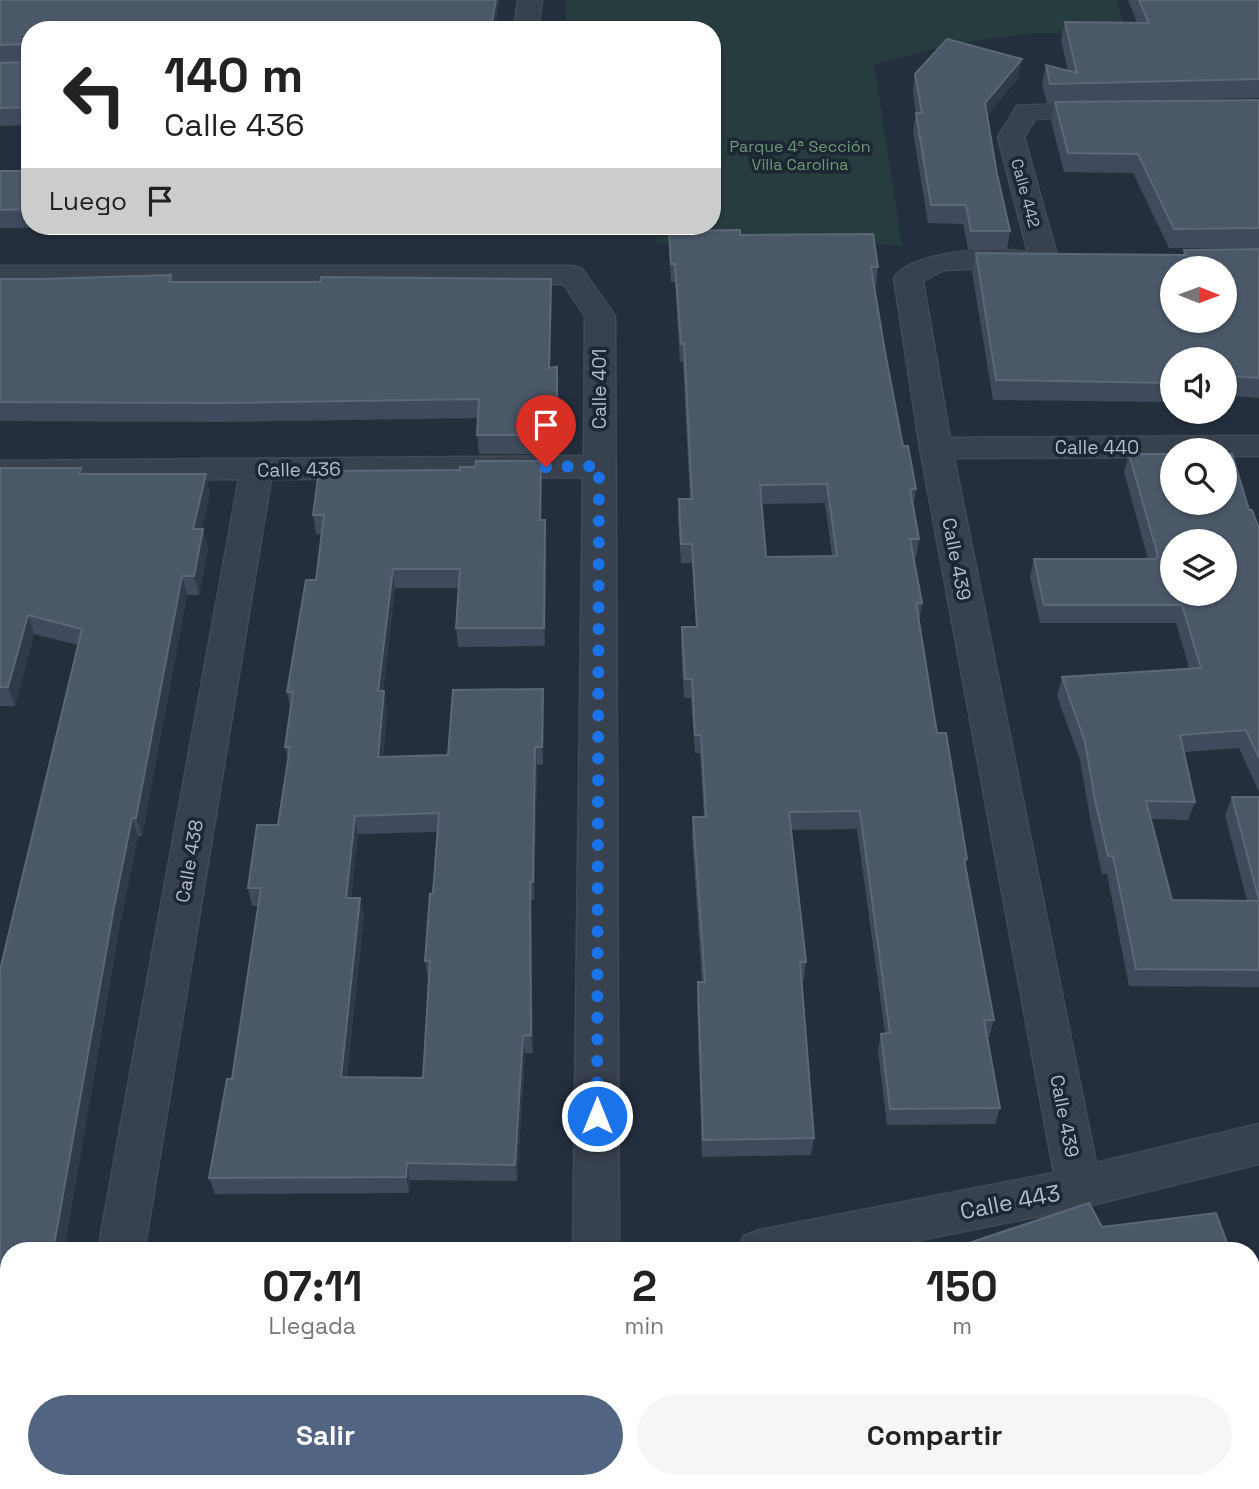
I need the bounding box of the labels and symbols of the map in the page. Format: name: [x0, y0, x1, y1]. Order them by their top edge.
park label: Parque 4ª Sección Villa Carolina: [730, 136, 870, 175]
street label: Calle 442: [1006, 156, 1045, 230]
north arrow: [1160, 256, 1237, 332]
street label: Calle 401: [587, 349, 612, 429]
pin: [516, 395, 576, 467]
street label: Calle 440: [1055, 435, 1139, 460]
street label: Calle 436: [257, 456, 341, 483]
street label: Calle 439: [936, 516, 977, 602]
street label: Calle 438: [170, 818, 209, 905]
street label: Calle 439: [1044, 1073, 1085, 1159]
position arrow: [560, 1079, 634, 1153]
street label: Calle 443: [957, 1178, 1063, 1226]

